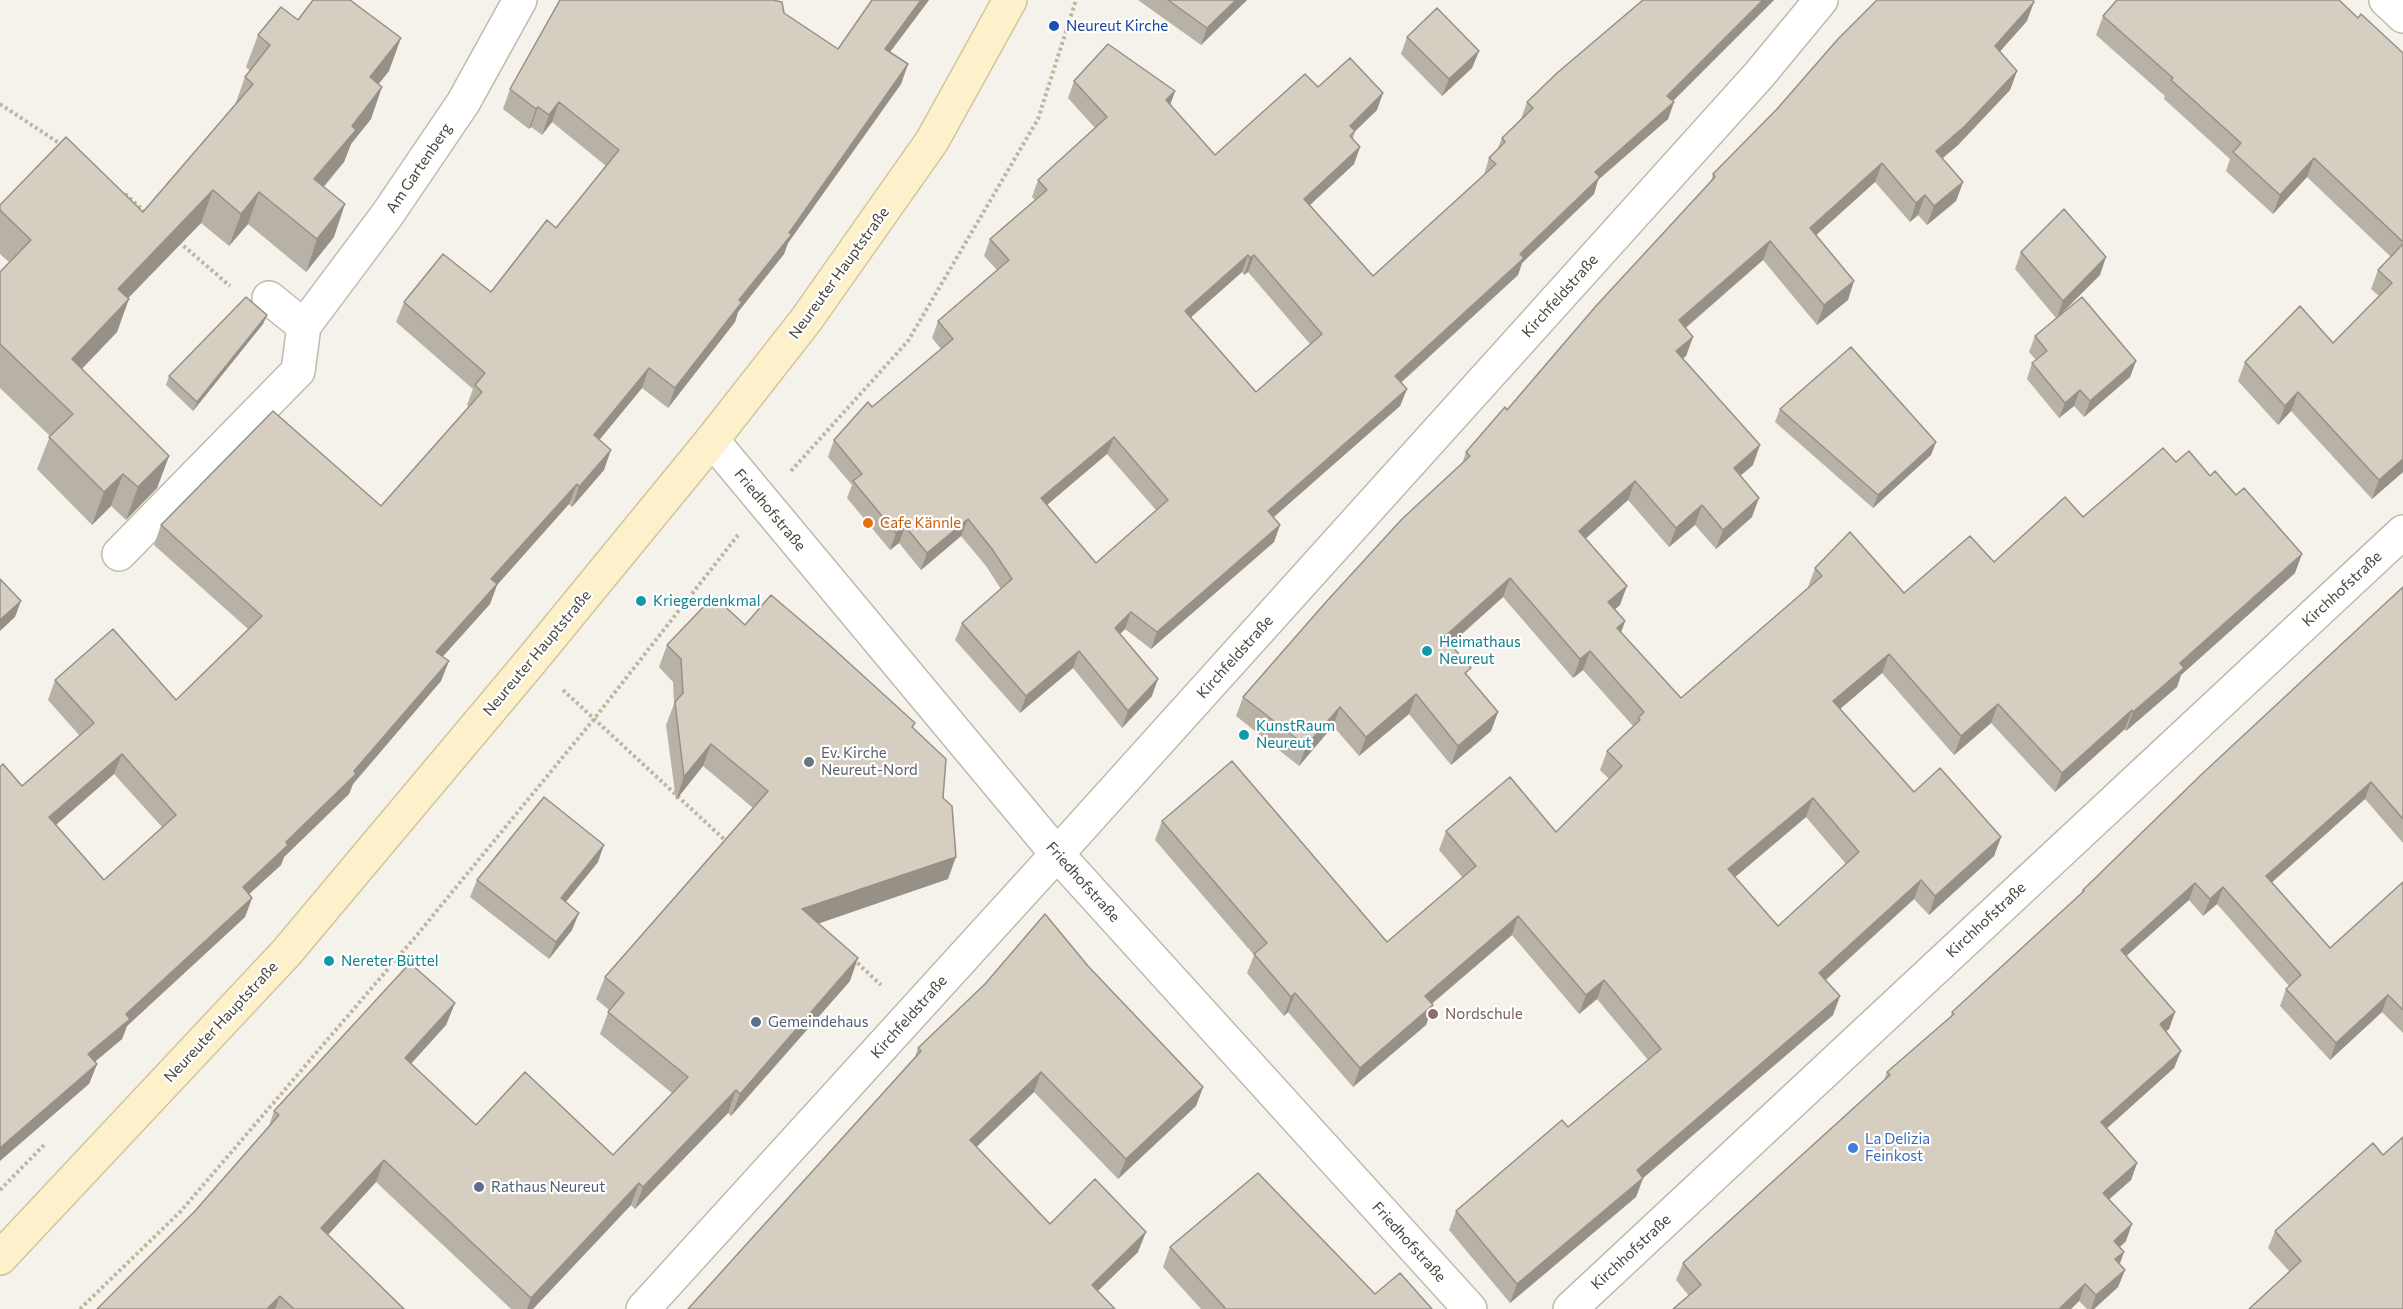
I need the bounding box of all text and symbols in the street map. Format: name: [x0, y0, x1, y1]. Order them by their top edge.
place label: Neureut Kirche: [1066, 17, 1168, 35]
marker: Neureut Kirche: [1047, 19, 1061, 33]
street label: Am Gartenberg: [382, 120, 456, 216]
street label: Neureuter Hauptstraße: [785, 204, 893, 342]
street label: Kirchfeldstraße: [1518, 251, 1602, 341]
street label: Friedhofstraße: [730, 465, 810, 555]
place label: Cafe Kännle: [880, 514, 961, 532]
marker: Cafe Kännle: [861, 516, 875, 530]
street label: Kirchhofstraße: [2298, 547, 2386, 631]
street label: Neureuter Hauptstraße: [479, 587, 595, 719]
place label: Kriegerdenkmal: [653, 592, 760, 610]
marker: Kriegerdenkmal: [634, 594, 648, 608]
street label: Kirchfeldstraße: [1193, 612, 1277, 702]
place label: Heimathaus Neureut: [1439, 633, 1521, 668]
marker: Heimathaus Neureut: [1420, 644, 1434, 658]
place label: KunstRaum Neureut: [1256, 717, 1335, 752]
marker: KunstRaum Neureut: [1237, 728, 1251, 742]
place label: Ev. Kirche Neureut-Nord: [821, 744, 918, 779]
marker: Ev. Kirche Neureut-Nord: [802, 755, 816, 769]
street label: Friedhofstraße: [1042, 838, 1124, 926]
street label: Kirchhofstraße: [1942, 878, 2030, 962]
place label: Nereter Büttel: [341, 952, 439, 970]
marker: Nereter Büttel: [322, 954, 336, 968]
street label: Neureuter Hauptstraße: [160, 958, 282, 1086]
street label: Kirchfeldstraße: [867, 972, 951, 1062]
place label: Nordschule: [1445, 1005, 1523, 1023]
marker: Nordschule: [1426, 1007, 1440, 1021]
place label: Gemeindehaus: [768, 1013, 869, 1031]
marker: Gemeindehaus: [749, 1015, 763, 1029]
place label: La Delizia Feinkost: [1865, 1130, 1930, 1165]
marker: La Delizia Feinkost: [1846, 1141, 1860, 1155]
place label: Rathaus Neureut: [491, 1178, 605, 1196]
marker: Rathaus Neureut: [472, 1180, 486, 1194]
street label: Friedhofstraße: [1368, 1198, 1450, 1286]
street label: Kirchhofstraße: [1587, 1210, 1675, 1294]

